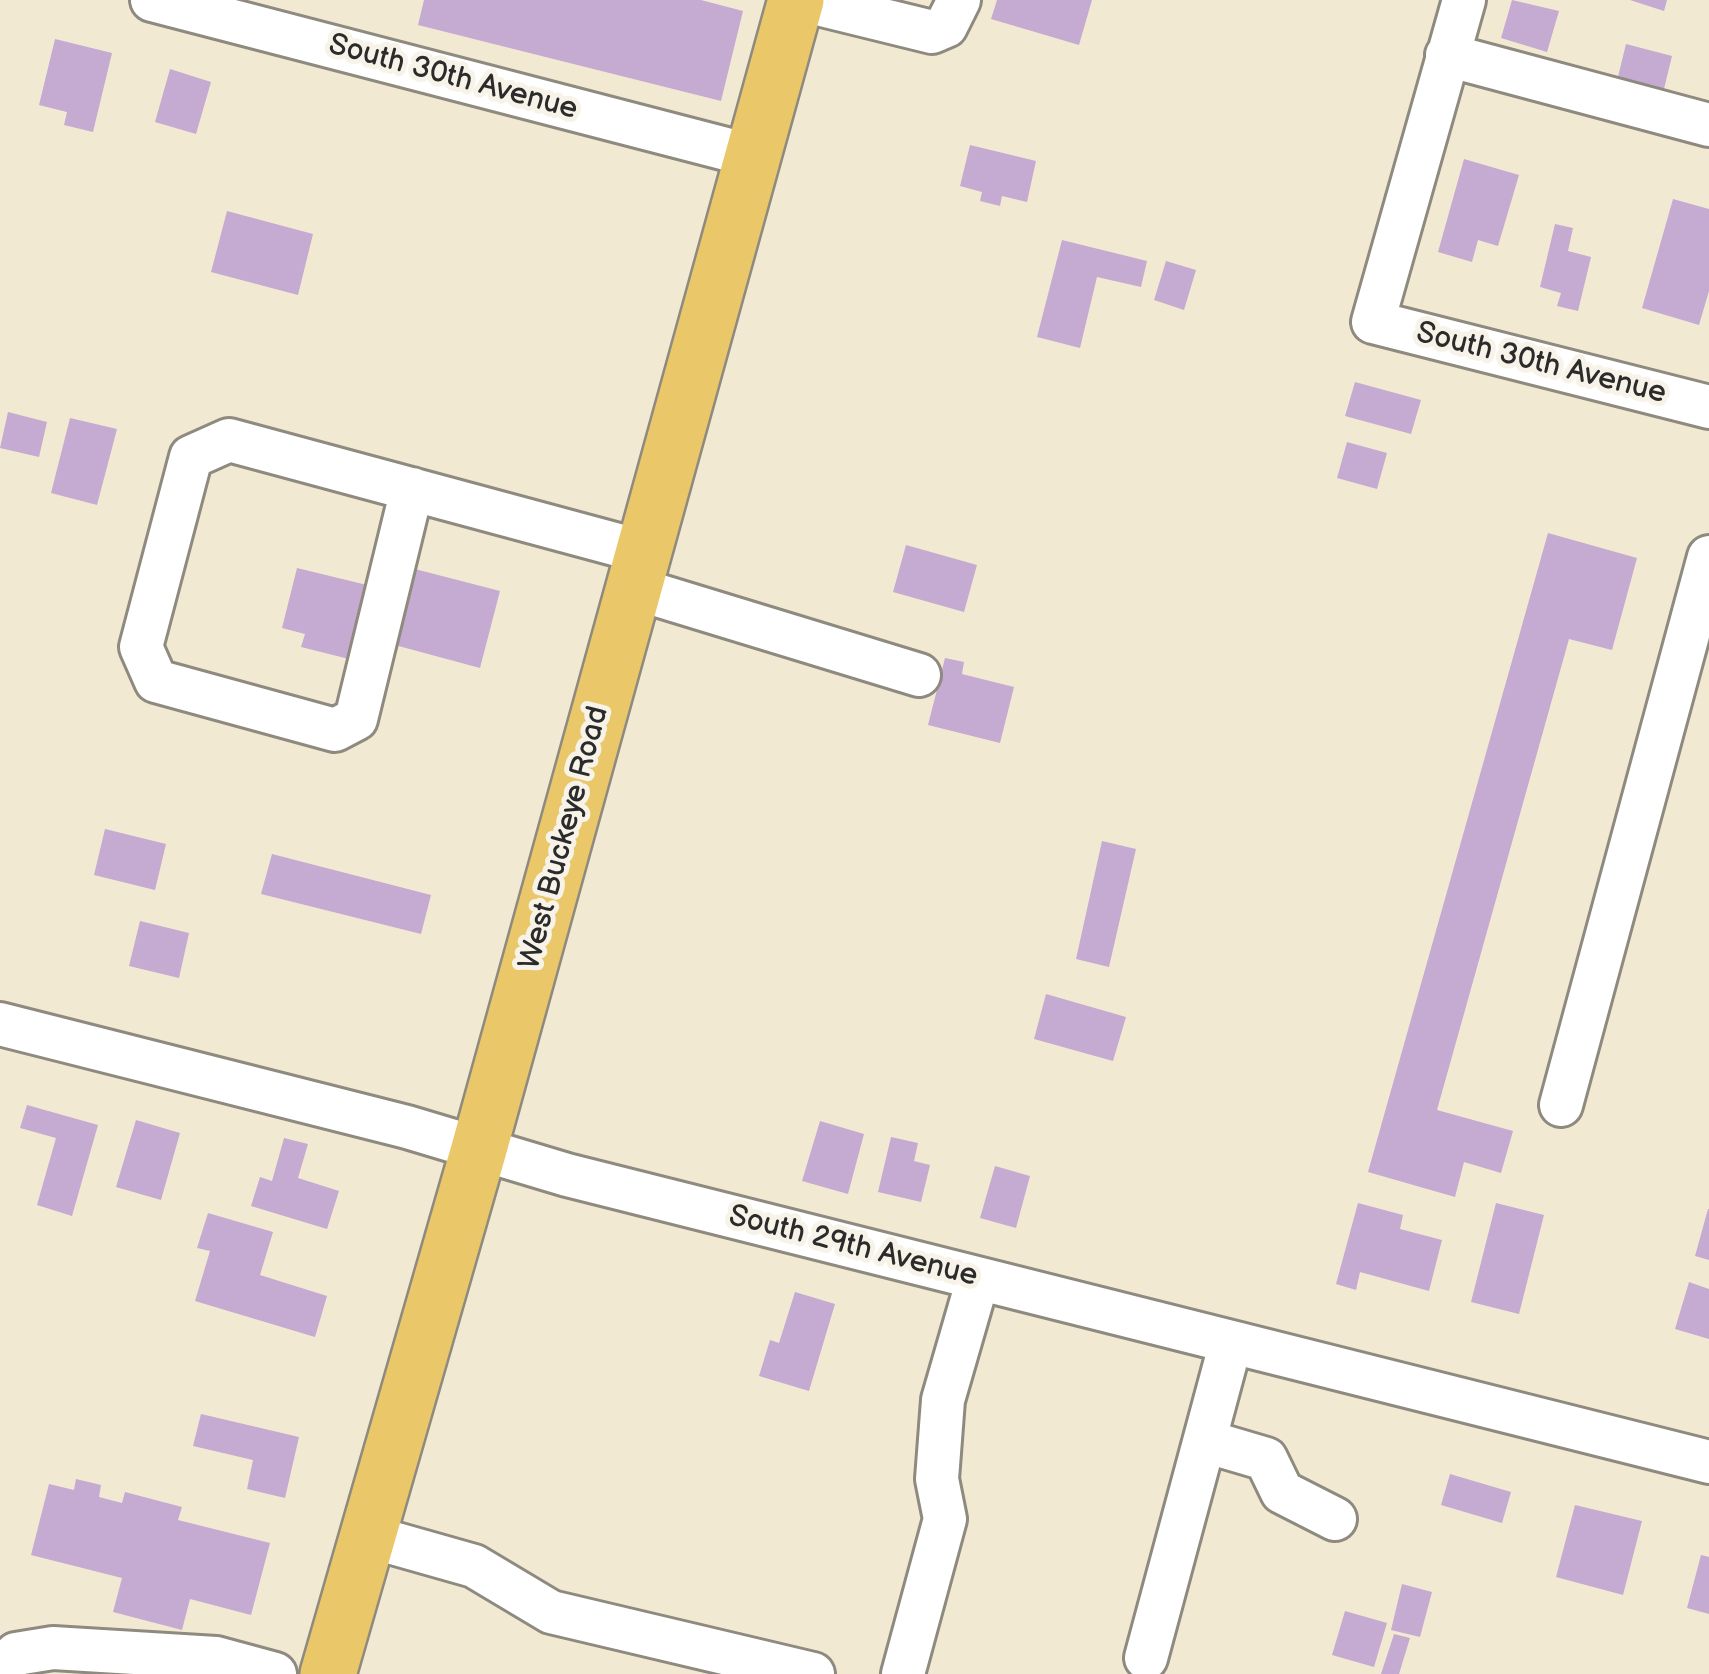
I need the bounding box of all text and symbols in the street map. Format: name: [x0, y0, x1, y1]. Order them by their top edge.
street label: South 30th Avenue: [325, 27, 581, 129]
street label: South 30th Avenue: [1412, 316, 1670, 412]
street label: West Buckeye Road: [513, 703, 617, 973]
street label: South 29th Avenue: [725, 1199, 981, 1295]

